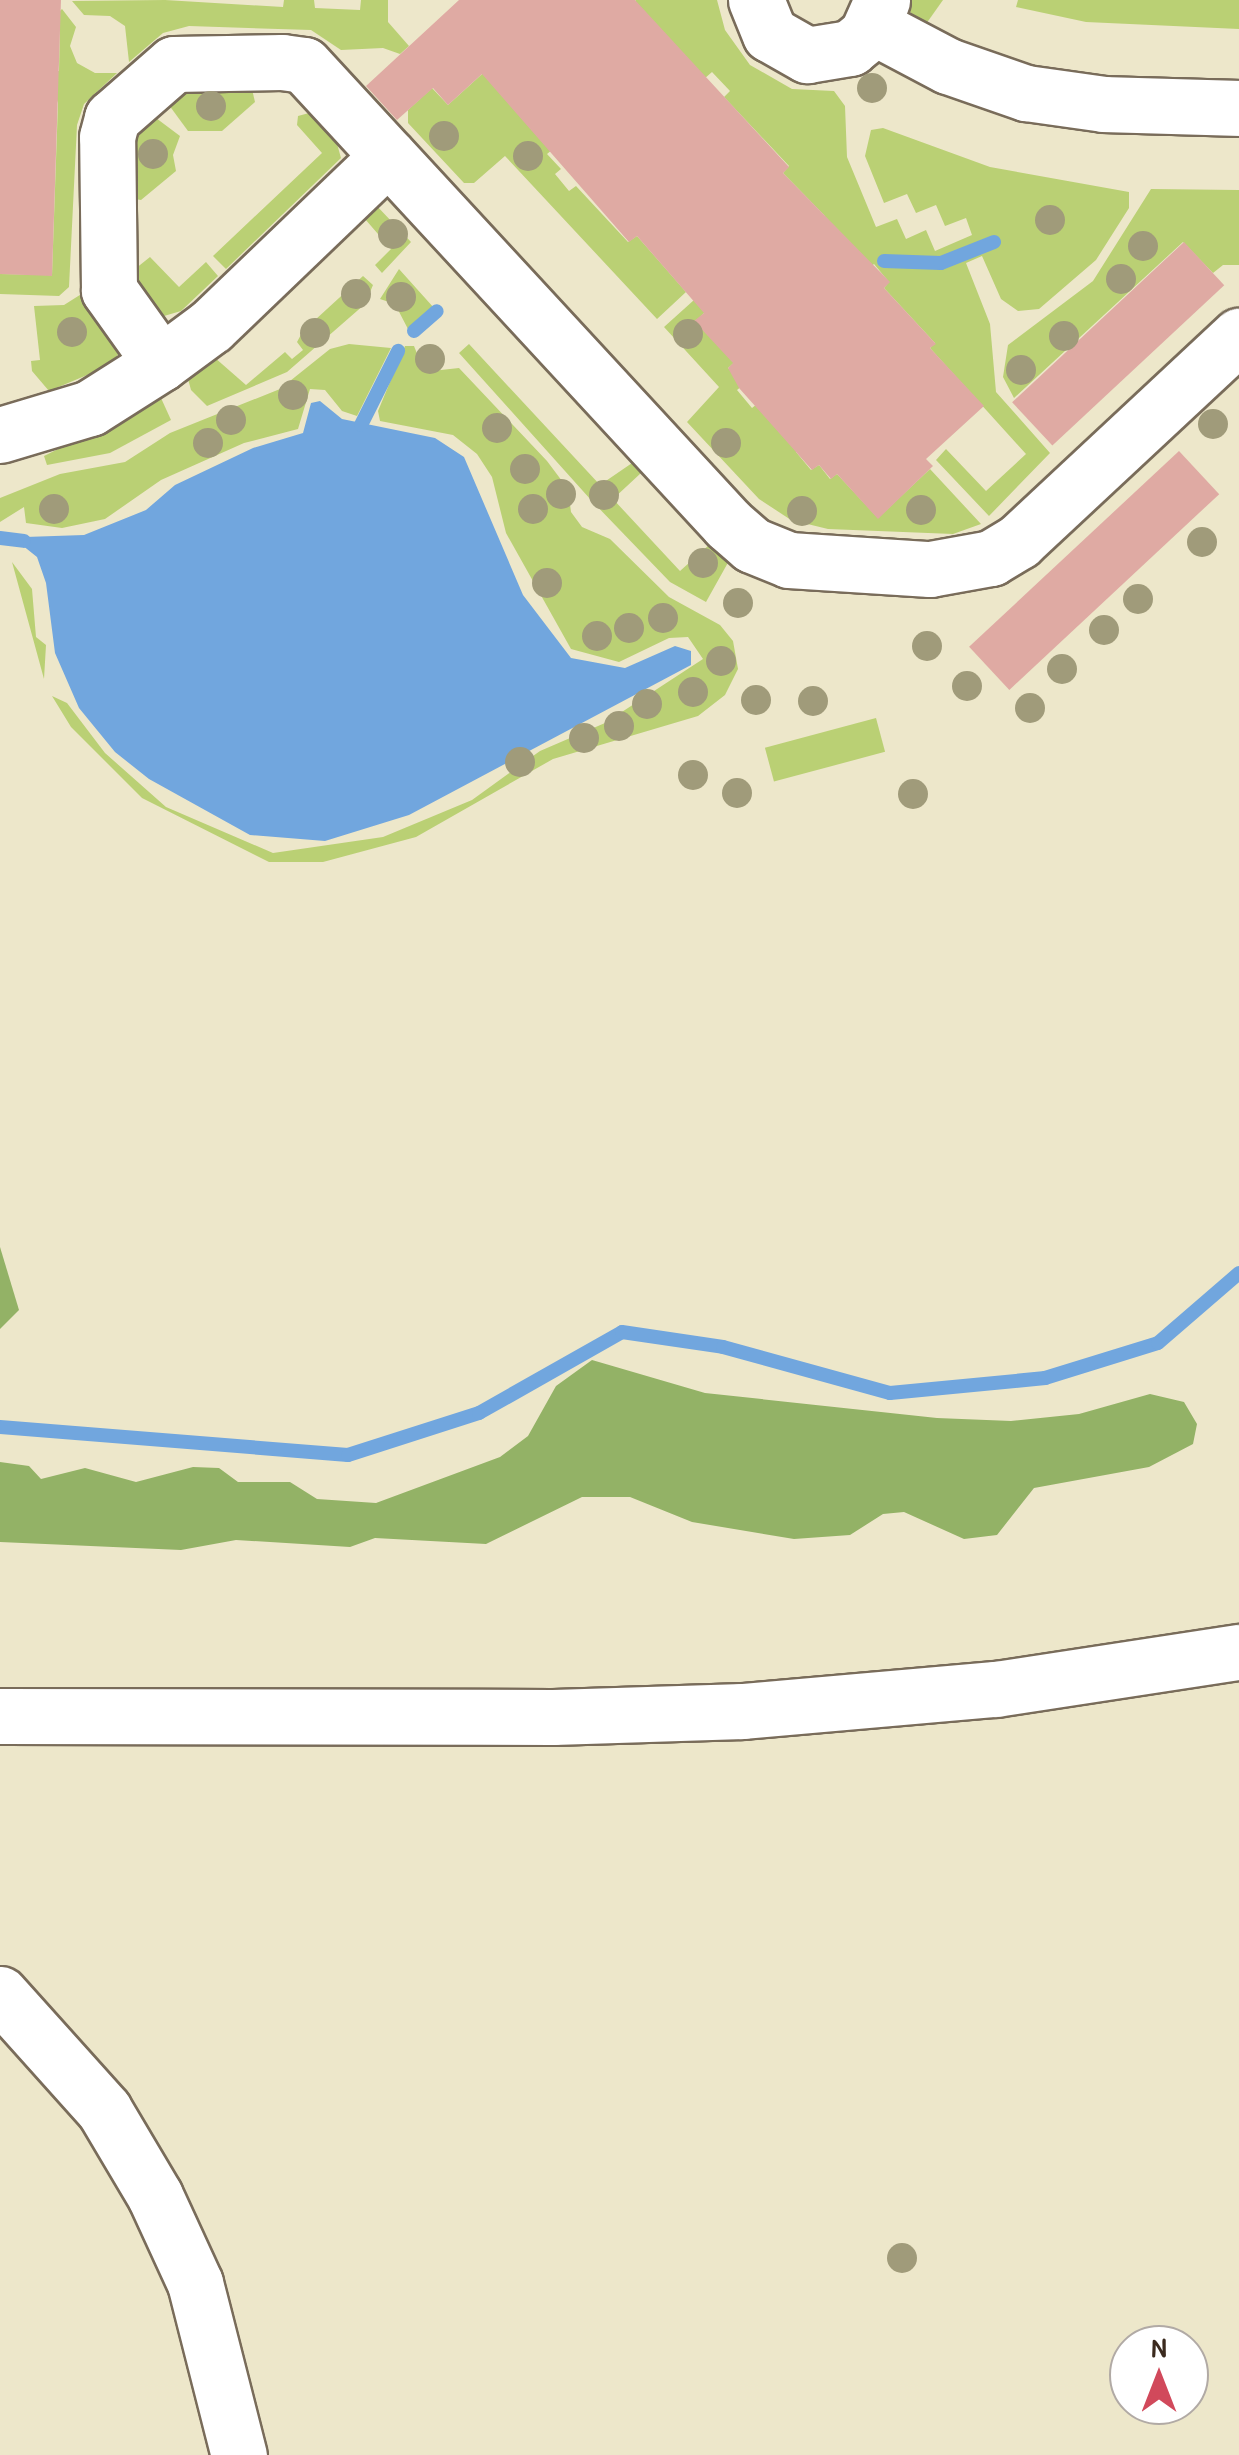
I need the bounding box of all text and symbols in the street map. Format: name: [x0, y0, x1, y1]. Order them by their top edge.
north arrow: [1109, 2325, 1209, 2425]
text: N: [1152, 2328, 1166, 2366]

